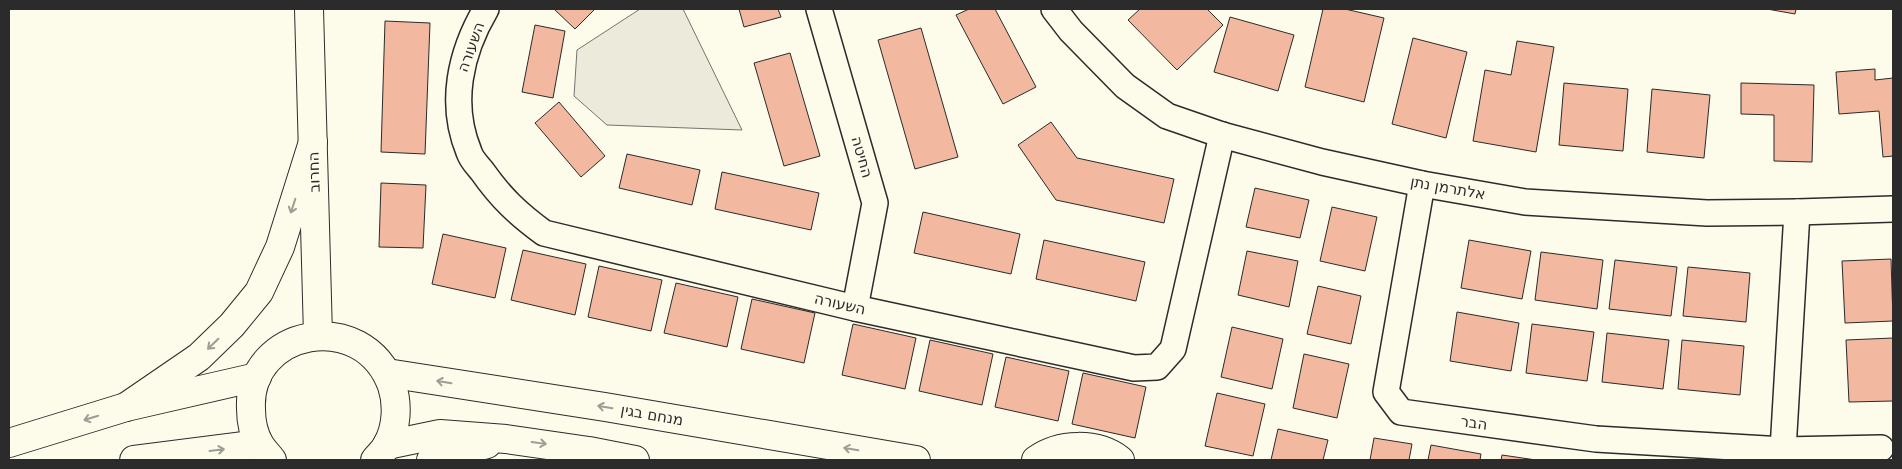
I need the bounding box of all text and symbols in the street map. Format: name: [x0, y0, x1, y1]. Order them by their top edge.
street label: השעורה: [454, 19, 488, 75]
street label: החיטה: [847, 134, 877, 180]
street label: החרוב: [304, 151, 324, 193]
street label: אלתרמן נתן: [1409, 173, 1487, 203]
one-way arrow: [287, 197, 297, 213]
street label: השעורה: [813, 289, 867, 319]
one-way arrow: [207, 338, 219, 350]
one-way arrow: [436, 377, 452, 387]
street label: מנחם בגין: [619, 401, 685, 429]
one-way arrow: [597, 402, 613, 412]
street label: הבר: [1459, 412, 1489, 434]
one-way arrow: [83, 413, 99, 423]
one-way arrow: [531, 439, 547, 449]
one-way arrow: [209, 444, 225, 454]
one-way arrow: [844, 444, 860, 454]

